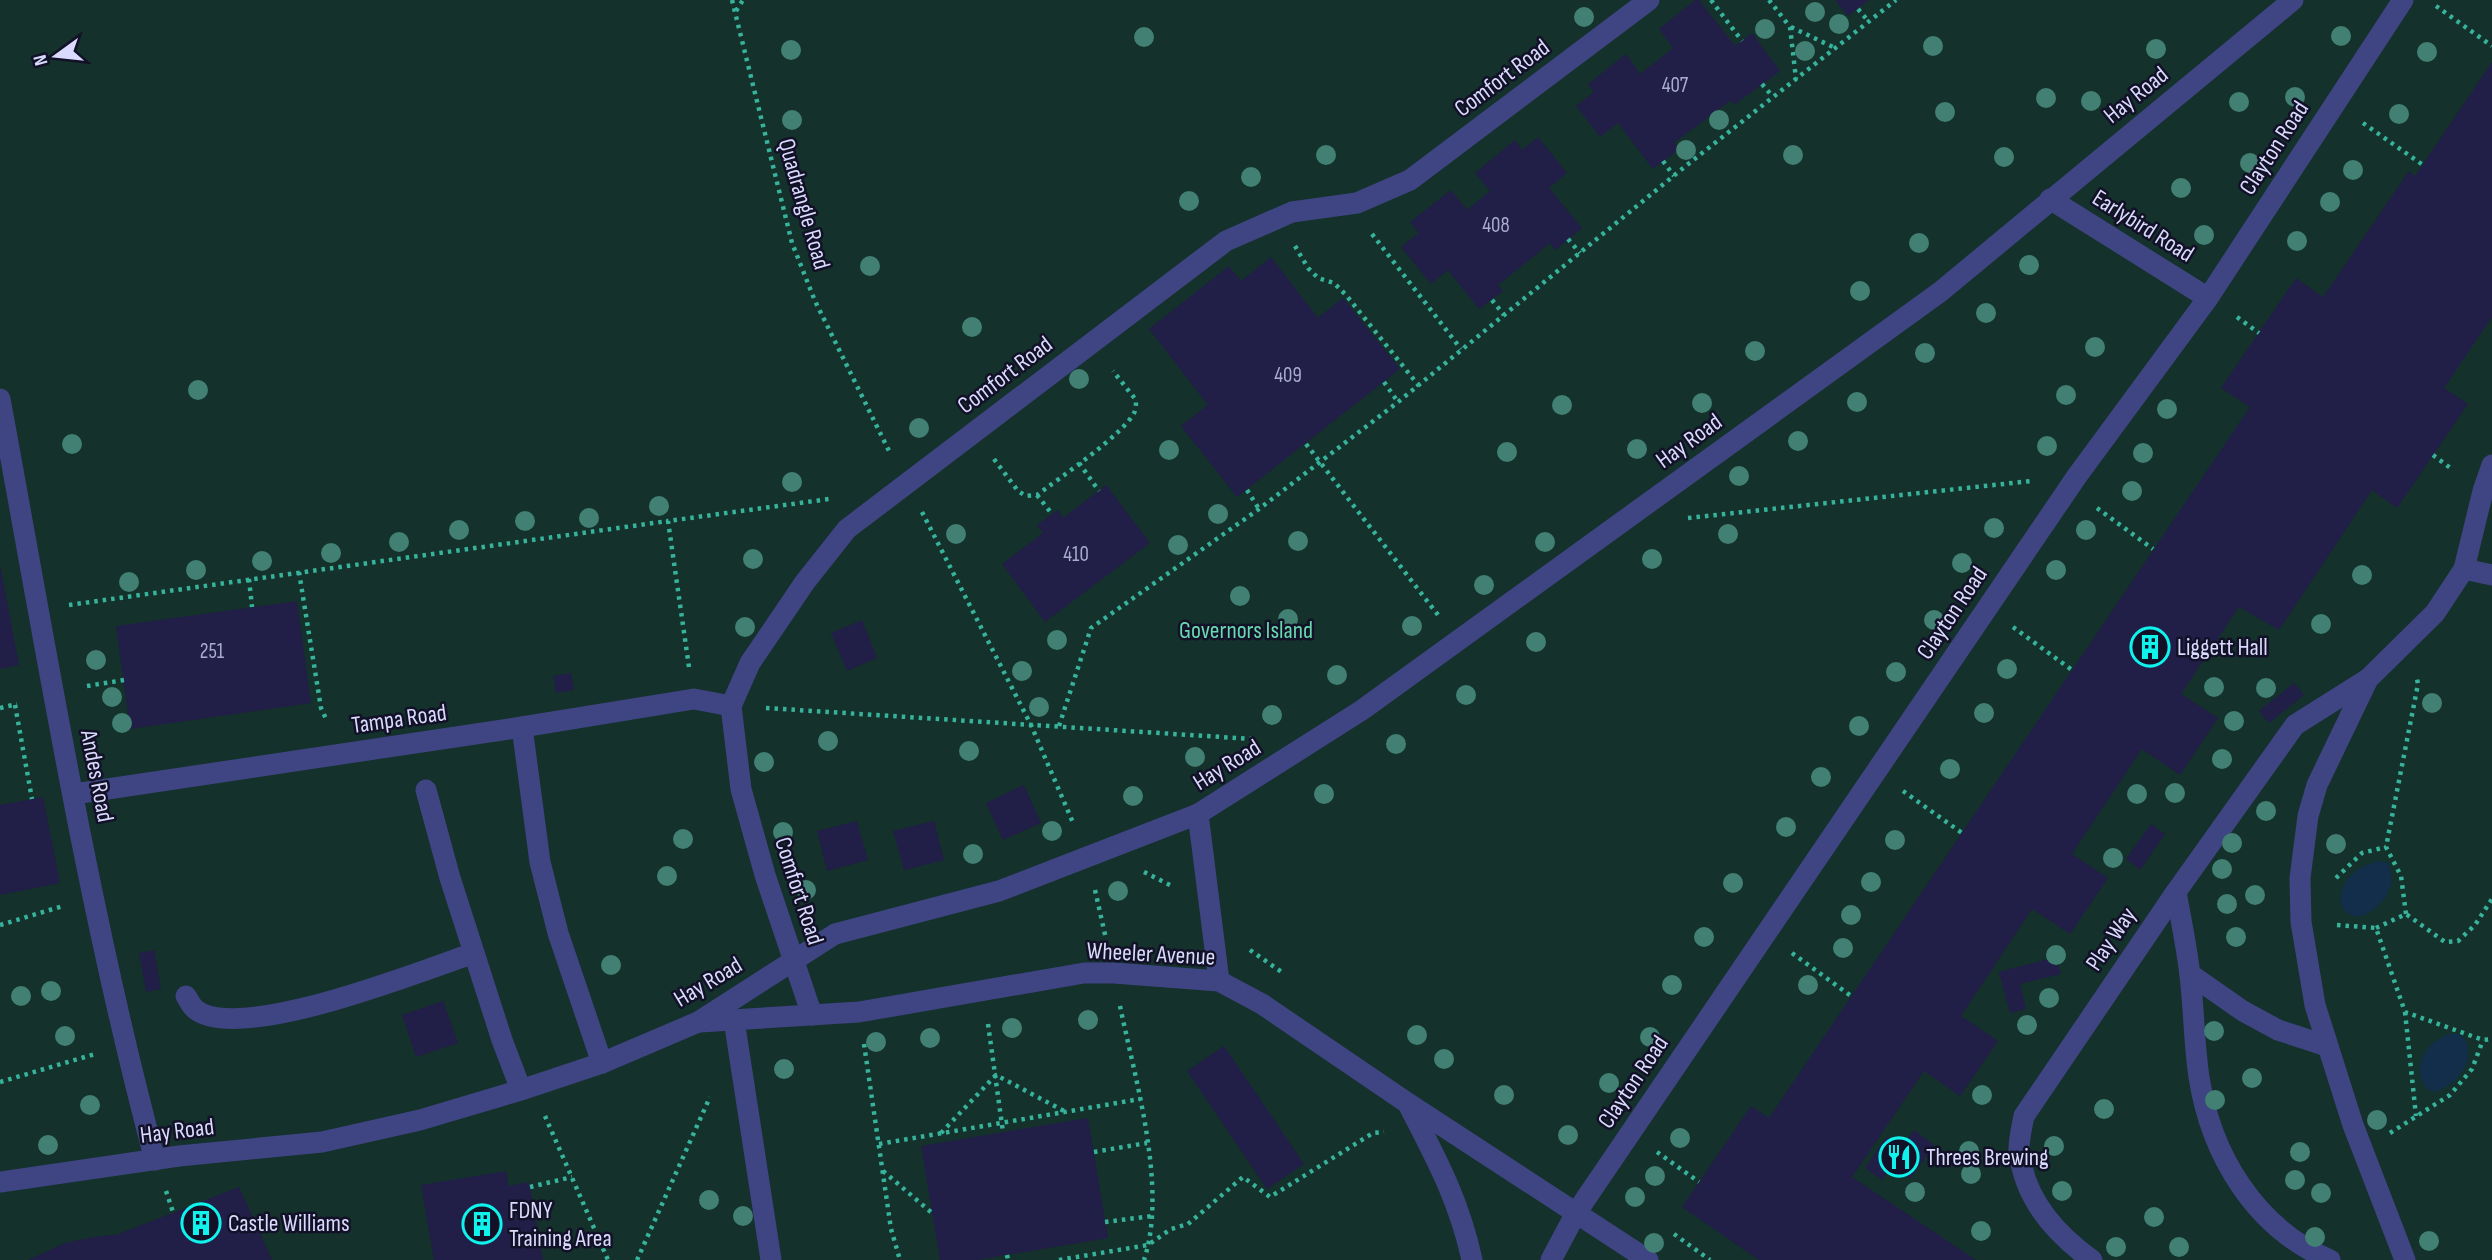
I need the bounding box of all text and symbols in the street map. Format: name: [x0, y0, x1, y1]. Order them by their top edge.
north arrow: [21, 21, 91, 91]
street label: Comfort Road: [1449, 33, 1555, 123]
text: N: [29, 52, 53, 68]
street label: Hay Road: [2098, 60, 2174, 130]
house number: 407: [1662, 73, 1689, 98]
street label: Clayton Road: [2233, 96, 2315, 200]
street label: Quadrangle Road: [772, 135, 836, 273]
street label: Earlybird Road: [2087, 183, 2199, 269]
house number: 408: [1482, 213, 1510, 238]
street label: Comfort Road: [952, 330, 1058, 420]
house number: 409: [1274, 363, 1302, 388]
street label: Hay Road: [1650, 407, 1728, 475]
house number: 410: [1063, 542, 1089, 567]
street label: Clayton Road: [1910, 561, 1994, 665]
park label: Governors Island: [1179, 616, 1313, 645]
building icon: Liggett Hall: [2129, 626, 2171, 668]
place label: Liggett Hall: [2177, 633, 2268, 662]
house number: 251: [200, 639, 225, 664]
street label: Tampa Road: [350, 698, 448, 740]
street label: Andes Road: [74, 727, 120, 824]
street label: Hay Road: [1188, 733, 1266, 797]
street label: Comfort Road: [768, 834, 830, 948]
street label: Play Way: [2079, 902, 2143, 976]
street label: Wheeler Avenue: [1086, 936, 1216, 972]
street label: Hay Road: [669, 950, 747, 1014]
street label: Clayton Road: [1591, 1030, 1675, 1134]
street label: Hay Road: [138, 1112, 216, 1150]
restaurant icon: Threes Brewing: [1878, 1136, 1920, 1178]
place label: Threes Brewing: [1926, 1143, 2049, 1172]
place label: FDNY Training Area: [509, 1196, 612, 1253]
building icon: Castle Williams: [180, 1202, 222, 1244]
building icon: FDNY Training Area: [461, 1203, 503, 1245]
place label: Castle Williams: [228, 1209, 350, 1238]

